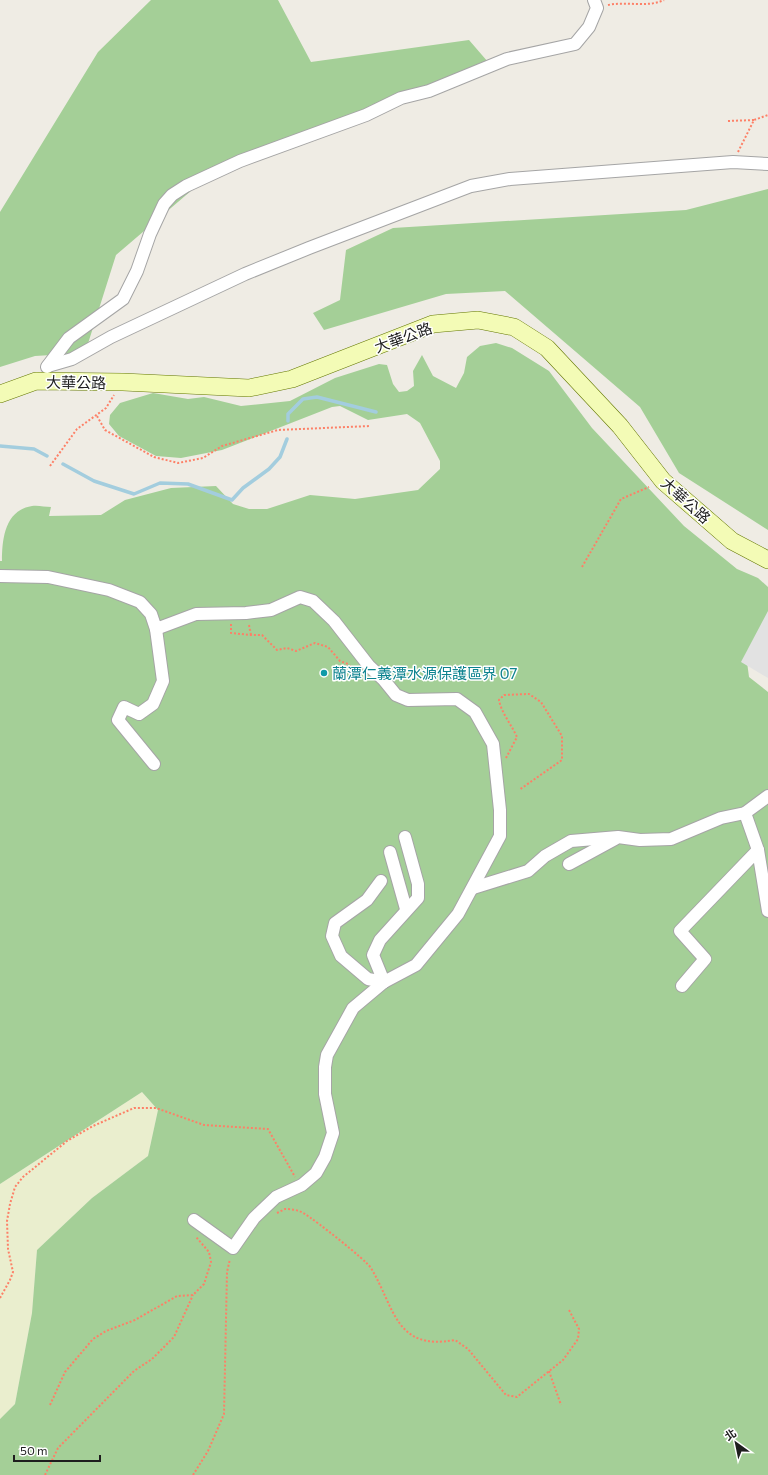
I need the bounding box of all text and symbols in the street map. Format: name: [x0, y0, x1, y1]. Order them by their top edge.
street label: 大華公路: [372, 318, 434, 356]
street label: 大華公路: [46, 372, 106, 392]
street label: 大華公路: [658, 473, 714, 527]
place label: 蘭潭仁義潭水源保護區界 07: [332, 664, 518, 682]
marker: 蘭潭仁義潭水源保護區界 07: [319, 668, 329, 678]
north arrow: [716, 1423, 756, 1463]
text: 北: [722, 1426, 738, 1443]
scale bar: [14, 1437, 100, 1463]
text: 50 m: [20, 1443, 48, 1457]

